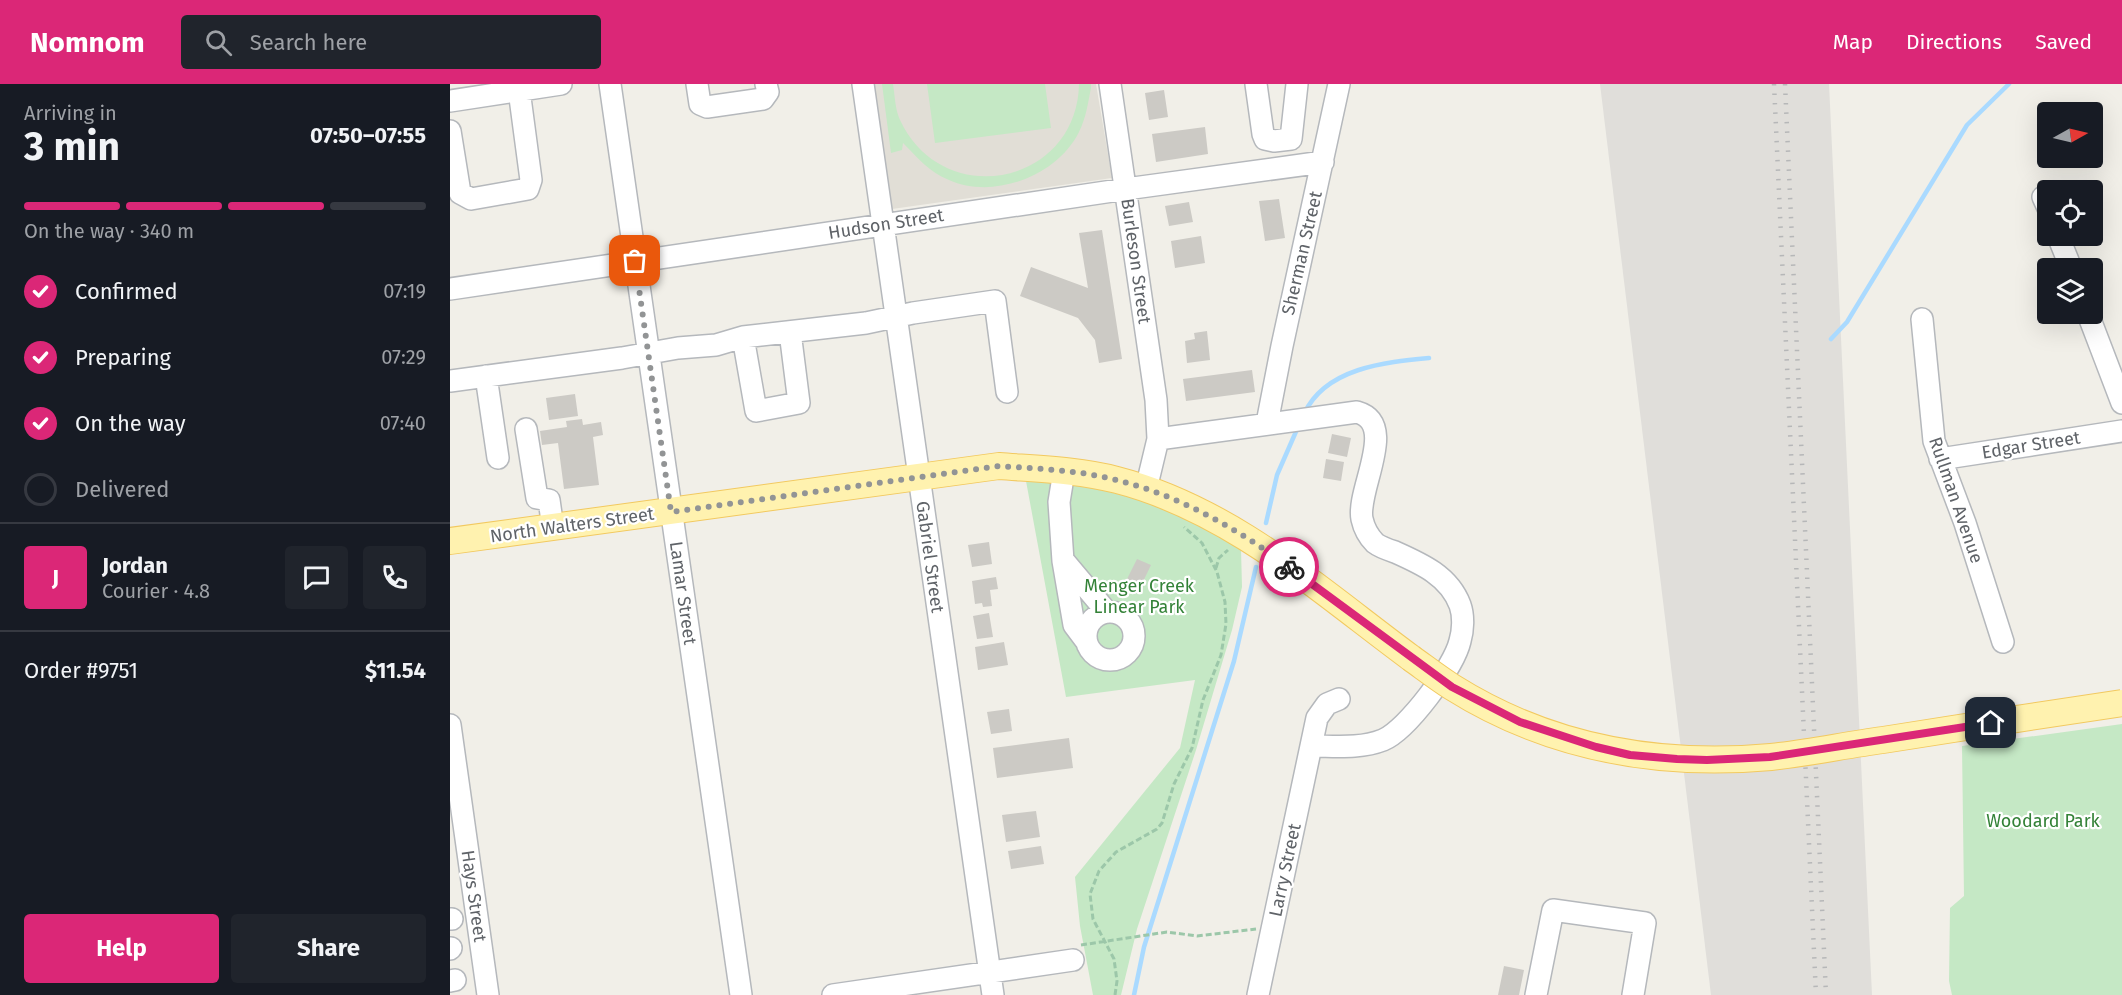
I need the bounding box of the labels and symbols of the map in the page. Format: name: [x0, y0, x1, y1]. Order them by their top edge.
north arrow: [2037, 102, 2103, 168]
street label: Sherman Street: [1277, 188, 1327, 317]
street label: Burleson Street: [1116, 197, 1156, 326]
street label: Hudson Street: [827, 204, 946, 244]
pin: [609, 235, 660, 286]
street label: Edgar Street: [1980, 426, 2082, 464]
street label: Rullman Avenue: [1924, 434, 1988, 566]
street label: Gabriel Street: [911, 500, 949, 615]
street label: North Walters Street: [489, 503, 656, 547]
courier: [1259, 537, 1319, 597]
street label: Lamar Street: [665, 540, 701, 647]
park label: Menger Creek Linear Park: [1084, 575, 1195, 618]
pin: [1965, 697, 2016, 748]
park label: Woodard Park: [1986, 810, 2101, 832]
street label: Larry Street: [1264, 821, 1306, 919]
street label: Hays Street: [457, 849, 491, 944]

